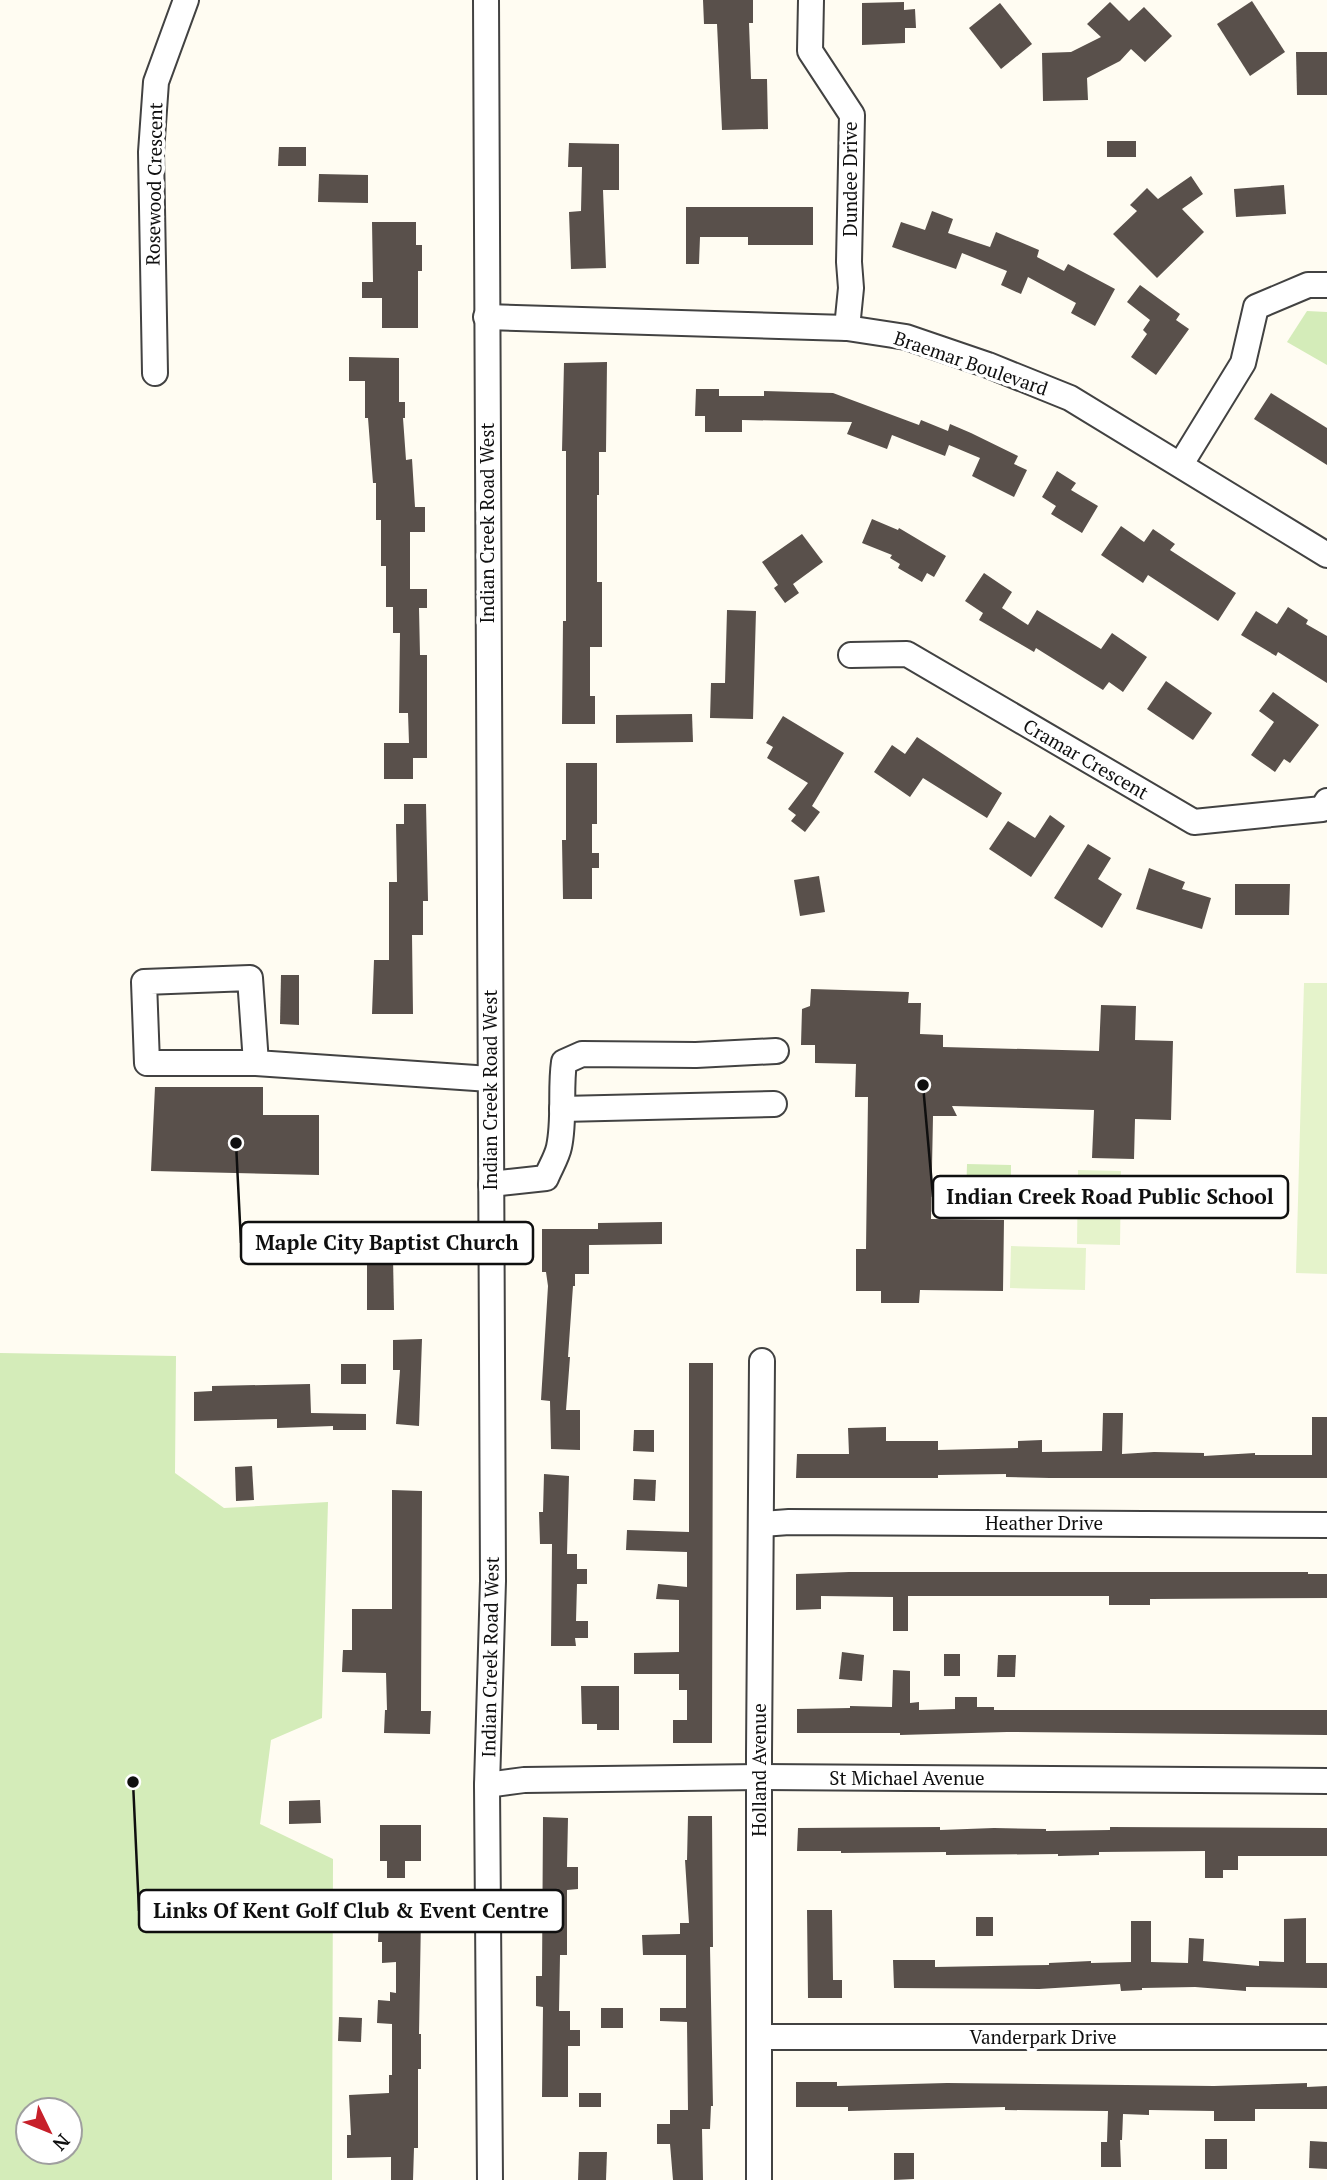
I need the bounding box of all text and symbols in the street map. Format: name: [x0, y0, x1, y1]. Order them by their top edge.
street label: Rosewood Crescent: [140, 102, 167, 266]
street label: Dundee Drive: [837, 121, 862, 237]
street label: Braemar Boulevard: [891, 324, 1052, 401]
street label: Indian Creek Road West: [474, 422, 499, 624]
street label: Cramar Crescent: [1019, 713, 1153, 805]
street label: Indian Creek Road West: [477, 989, 502, 1191]
callout: Indian Creek Road Public School: [933, 1176, 1288, 1218]
text: Indian Creek Road Public School: [946, 1182, 1274, 1210]
callout: Maple City Baptist Church: [241, 1222, 533, 1264]
text: Maple City Baptist Church: [255, 1228, 519, 1256]
street label: Heather Drive: [985, 1510, 1103, 1535]
street label: Indian Creek Road West: [475, 1556, 504, 1758]
street label: Holland Avenue: [746, 1703, 771, 1837]
street label: St Michael Avenue: [829, 1765, 985, 1790]
callout: Links Of Kent Golf Club & Event Centre: [139, 1890, 563, 1932]
text: Links Of Kent Golf Club & Event Centre: [153, 1896, 549, 1924]
street label: Vanderpark Drive: [969, 2024, 1117, 2049]
north arrow: [14, 2096, 84, 2166]
text: N: [47, 2129, 76, 2157]

